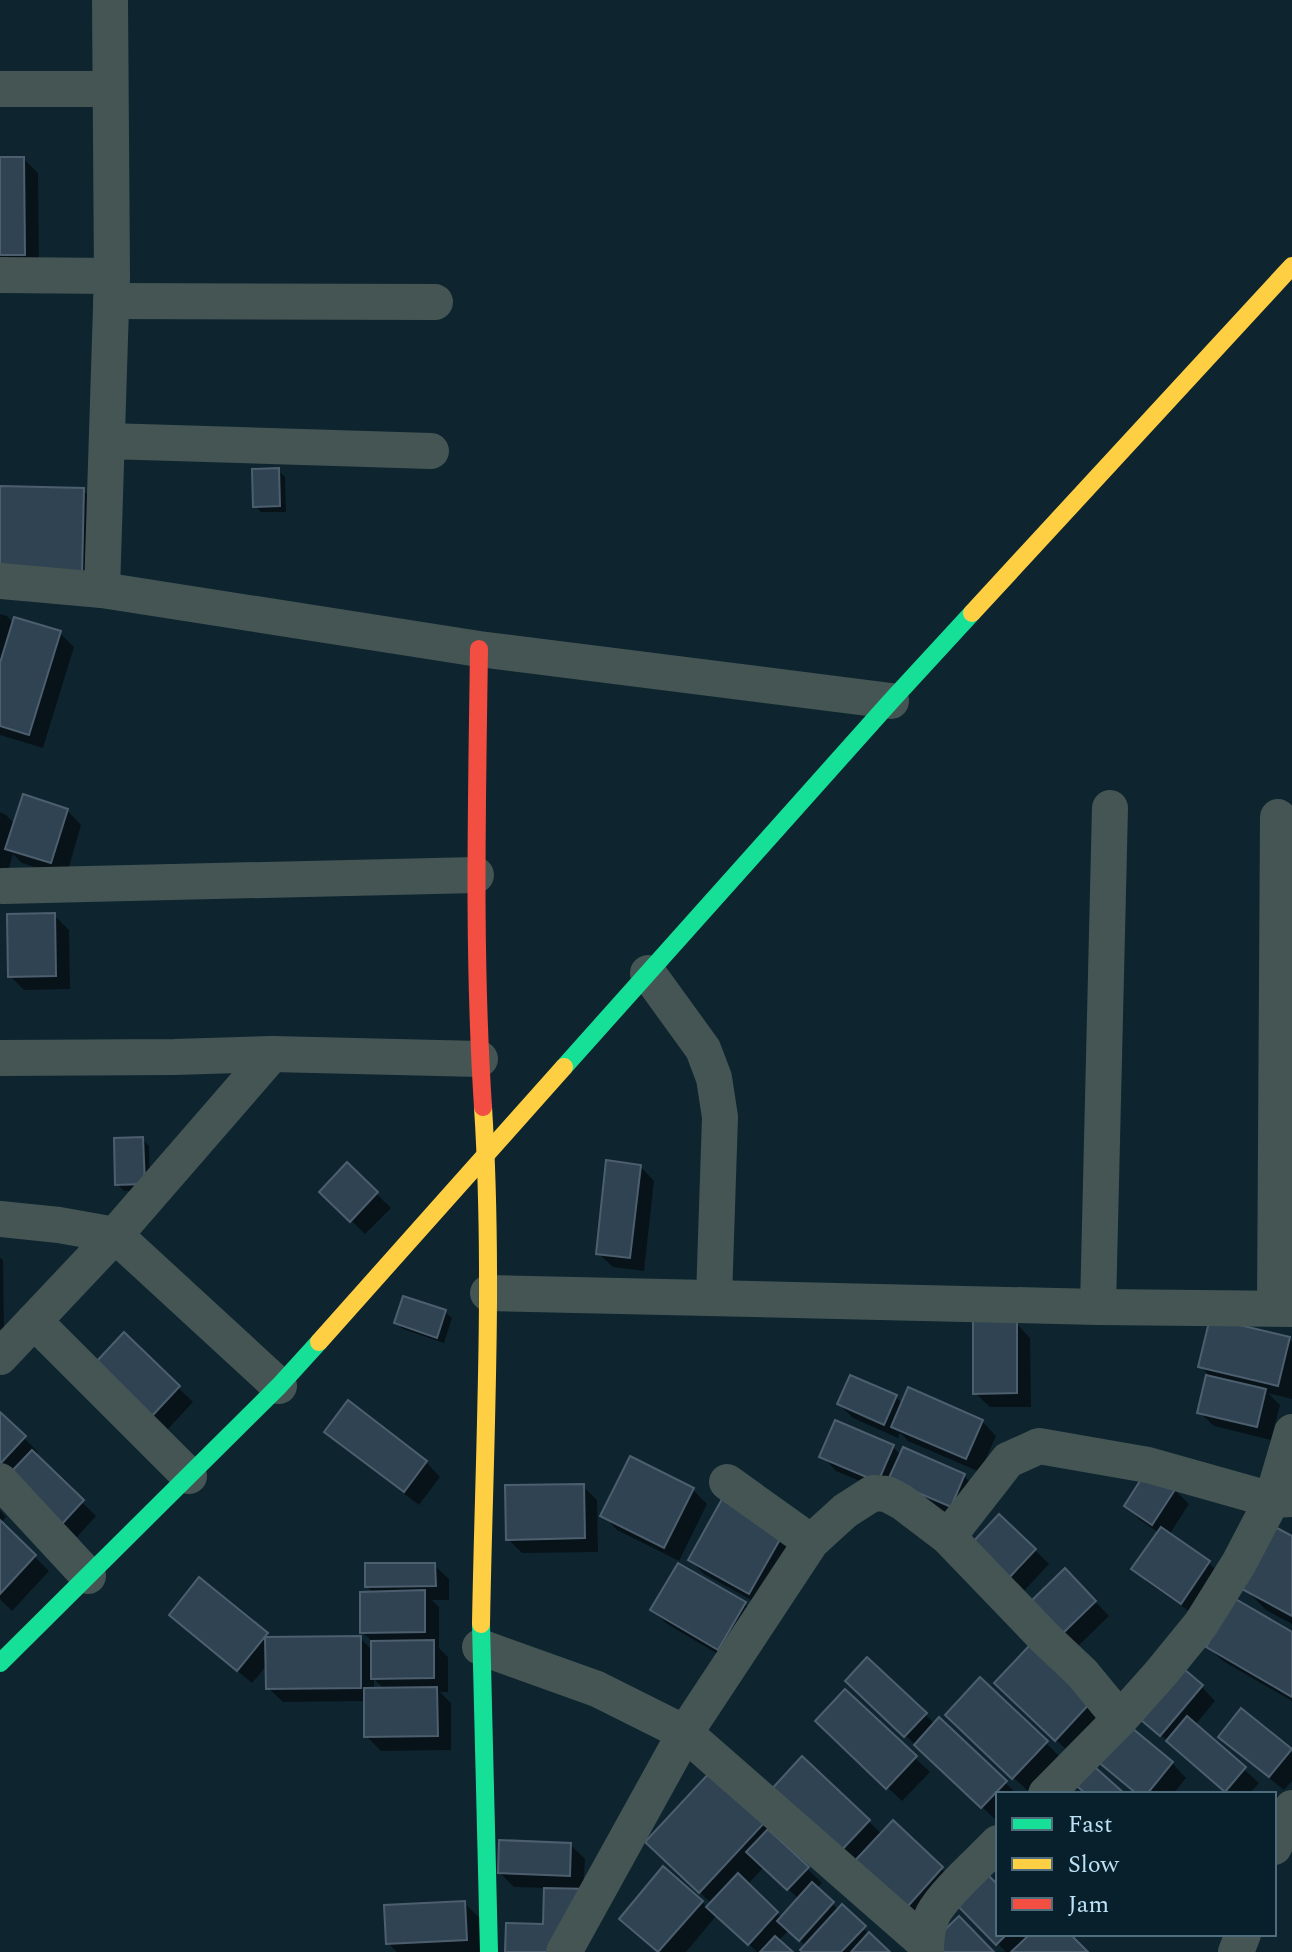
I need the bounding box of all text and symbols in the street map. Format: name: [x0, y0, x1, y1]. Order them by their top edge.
legend: [996, 1792, 1276, 1936]
text: Fast: [1068, 1807, 1113, 1843]
text: Slow: [1068, 1847, 1120, 1883]
text: Jam: [1068, 1887, 1109, 1923]

